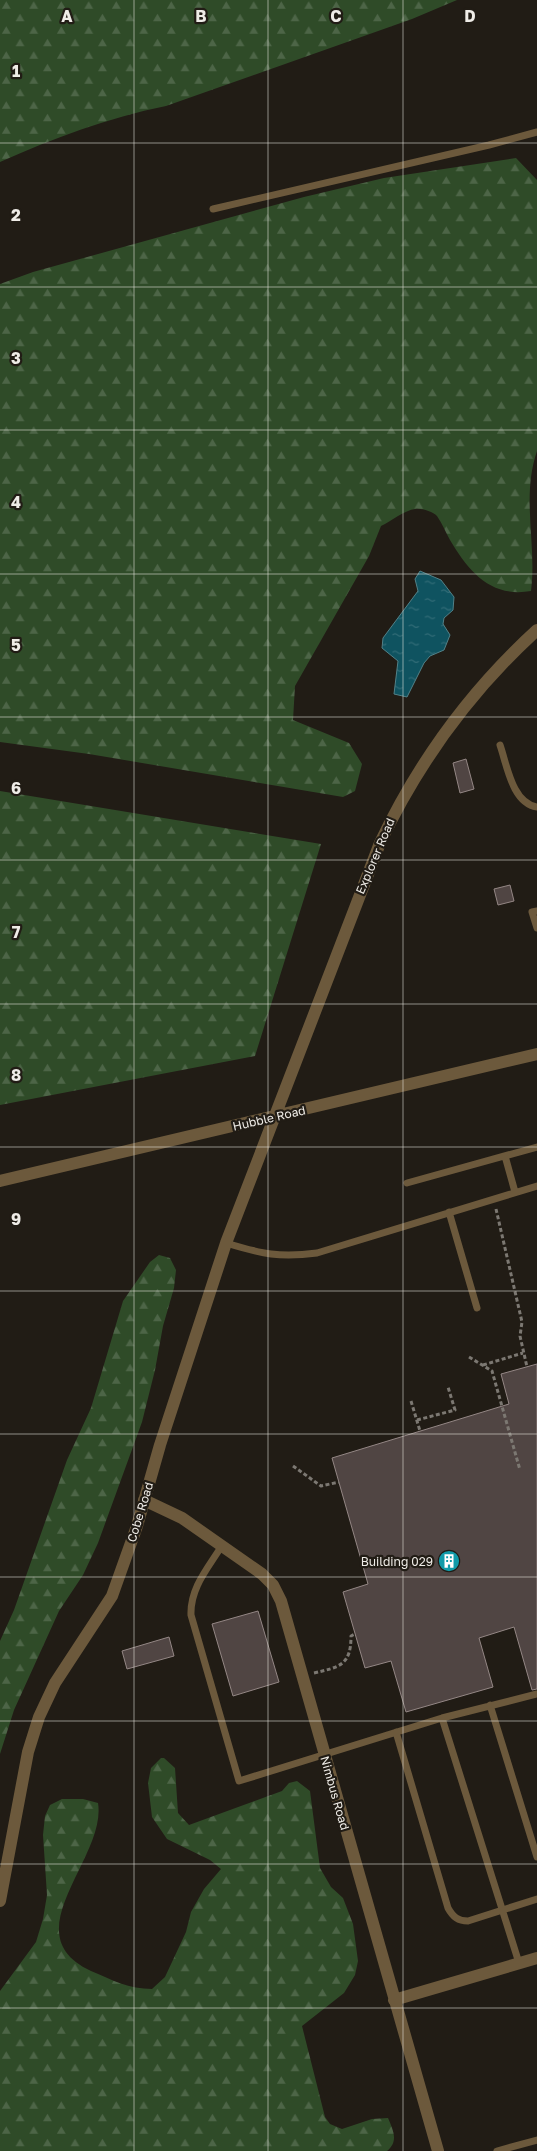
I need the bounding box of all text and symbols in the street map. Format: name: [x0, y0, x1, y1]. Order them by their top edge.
text: A: [61, 6, 73, 26]
text: B: [195, 6, 207, 26]
text: C: [330, 6, 342, 26]
text: D: [464, 6, 476, 26]
text: 1: [12, 61, 20, 81]
text: 2: [11, 205, 21, 225]
text: 3: [11, 348, 21, 368]
text: 4: [11, 492, 21, 512]
text: 5: [11, 635, 21, 655]
text: 6: [11, 778, 21, 798]
street label: Explorer Road: [352, 816, 398, 896]
text: 7: [12, 922, 21, 942]
text: 8: [11, 1065, 21, 1085]
street label: Hubble Road: [231, 1102, 307, 1134]
text: 9: [11, 1209, 21, 1229]
street label: Cobe Road: [124, 1480, 156, 1544]
building icon: Building 029: [437, 1549, 461, 1573]
place label: Building 029: [361, 1554, 433, 1569]
street label: Nimbus Road: [317, 1754, 353, 1832]

